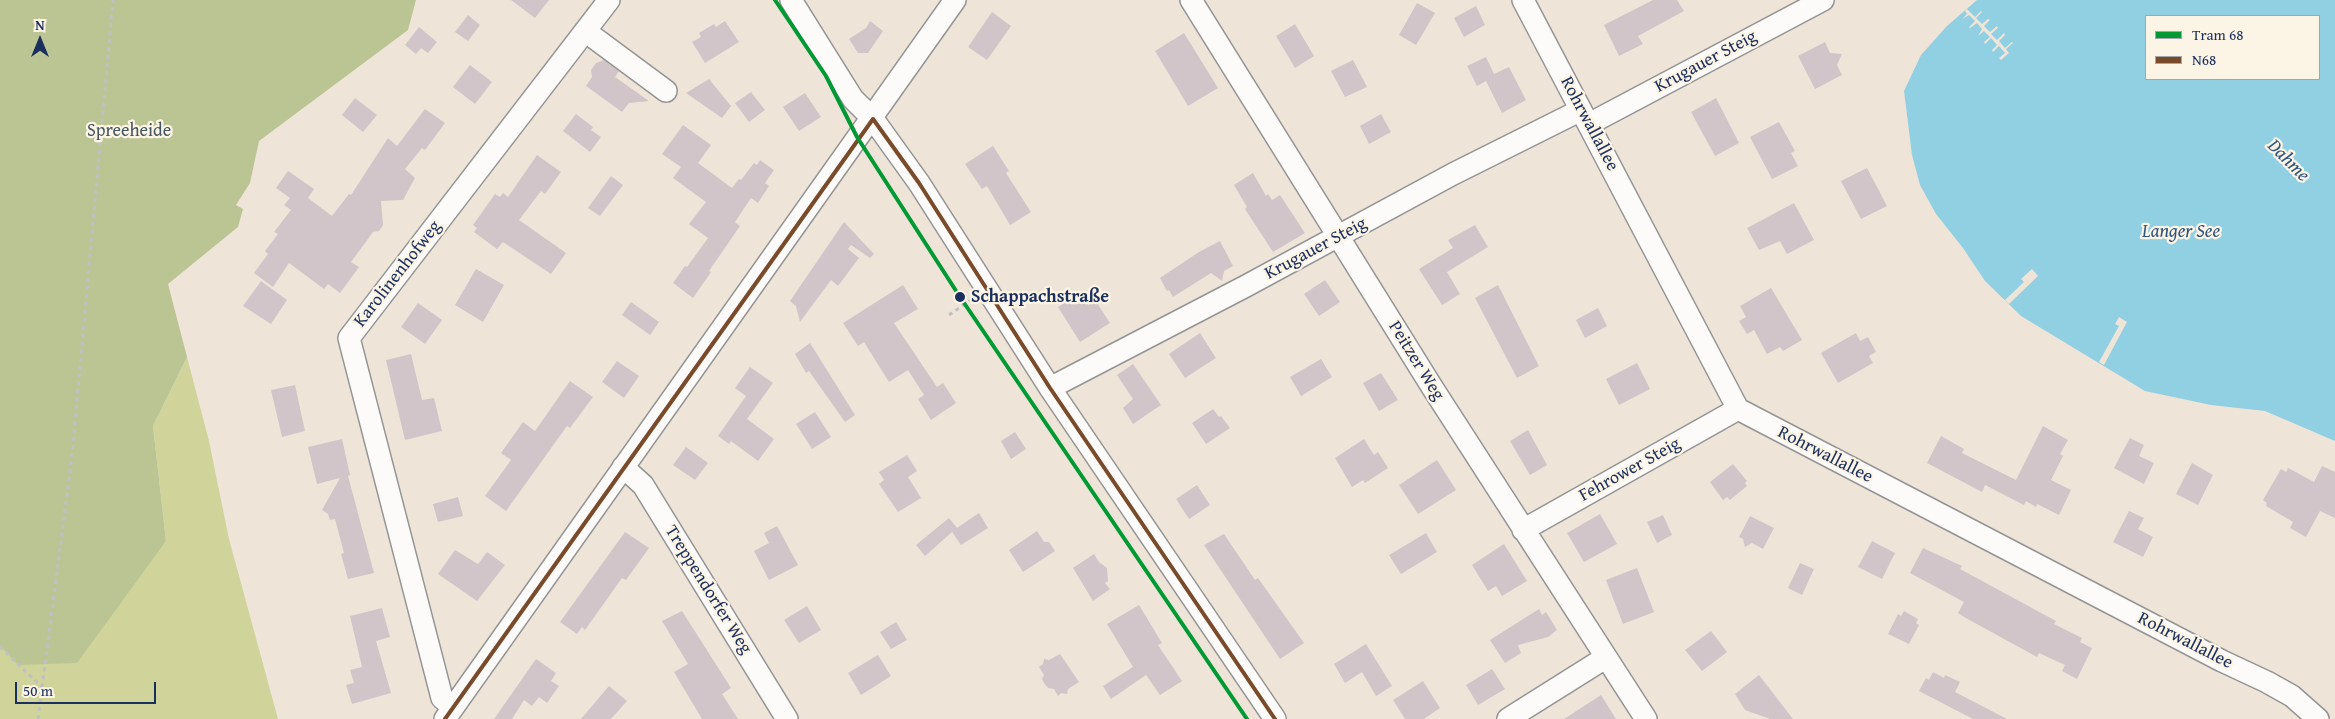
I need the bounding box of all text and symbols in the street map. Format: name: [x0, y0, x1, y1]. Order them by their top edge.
north arrow: [15, 15, 65, 65]
text: N: [35, 15, 45, 35]
legend: [2145, 15, 2320, 80]
text: Tram 68: [2192, 24, 2244, 45]
street label: Krugauer Steig: [1651, 26, 1761, 98]
text: N68: [2192, 49, 2216, 70]
street label: Rohrwallallee: [1555, 73, 1623, 175]
park label: Spreeheide: [87, 120, 171, 142]
water label: Dahme: [2262, 135, 2314, 187]
street label: Krugauer Steig: [1261, 213, 1371, 285]
street label: Karolinenhofweg: [350, 216, 446, 332]
water label: Langer See: [2142, 221, 2220, 243]
place label: Schappachstraße: [971, 286, 1109, 308]
marker: Schappachstraße: [953, 290, 967, 304]
street label: Peitzer Weg: [1383, 317, 1449, 405]
street label: Rohrwallallee: [1774, 422, 1876, 488]
street label: Fehrower Steig: [1576, 433, 1684, 507]
street label: Treppendorfer Weg: [660, 522, 756, 658]
street label: Rohrwallallee: [2134, 608, 2236, 674]
scale bar: [18, 672, 159, 704]
text: 50 m: [23, 680, 53, 701]

